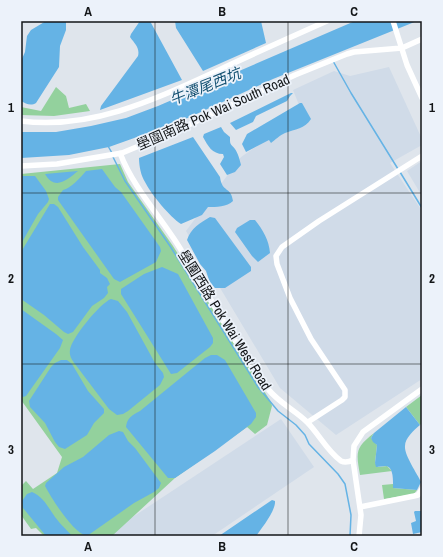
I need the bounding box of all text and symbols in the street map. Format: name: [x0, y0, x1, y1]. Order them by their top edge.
text: A: [84, 3, 92, 20]
text: B: [218, 3, 226, 20]
text: C: [350, 3, 358, 20]
water label: 牛潭尾西坑: [166, 61, 246, 110]
street label: 壆圍南路 Pok Wai South Road: [134, 70, 292, 154]
text: 1: [8, 99, 14, 116]
text: 1: [429, 99, 435, 116]
street label: 壆圍西路 Pok Wai West Road: [174, 247, 276, 393]
text: 2: [8, 270, 14, 287]
text: 2: [429, 270, 435, 287]
text: 3: [8, 441, 14, 458]
text: 3: [429, 441, 435, 458]
text: A: [84, 538, 92, 555]
text: B: [218, 538, 226, 555]
text: C: [350, 538, 358, 555]

